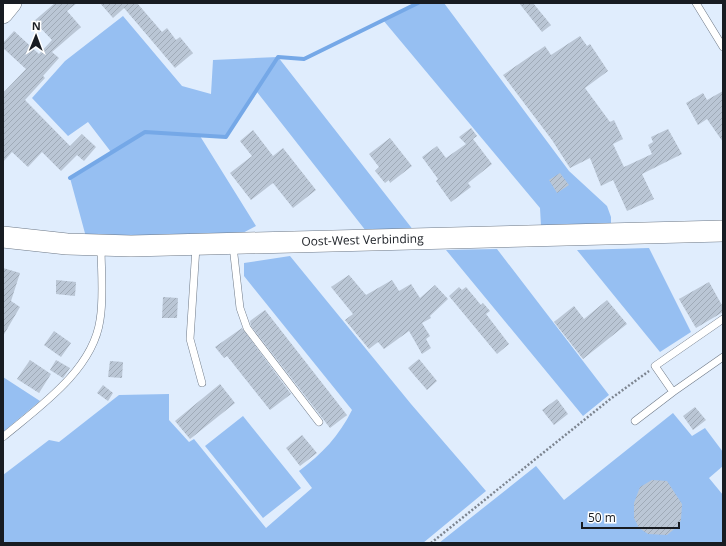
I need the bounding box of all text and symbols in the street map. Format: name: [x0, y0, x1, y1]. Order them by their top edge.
north arrow: [16, 16, 56, 56]
text: N: [32, 18, 41, 33]
street label: Oost-West Verbinding: [301, 230, 424, 250]
scale bar: [582, 504, 679, 530]
text: 50 m: [588, 509, 616, 526]

